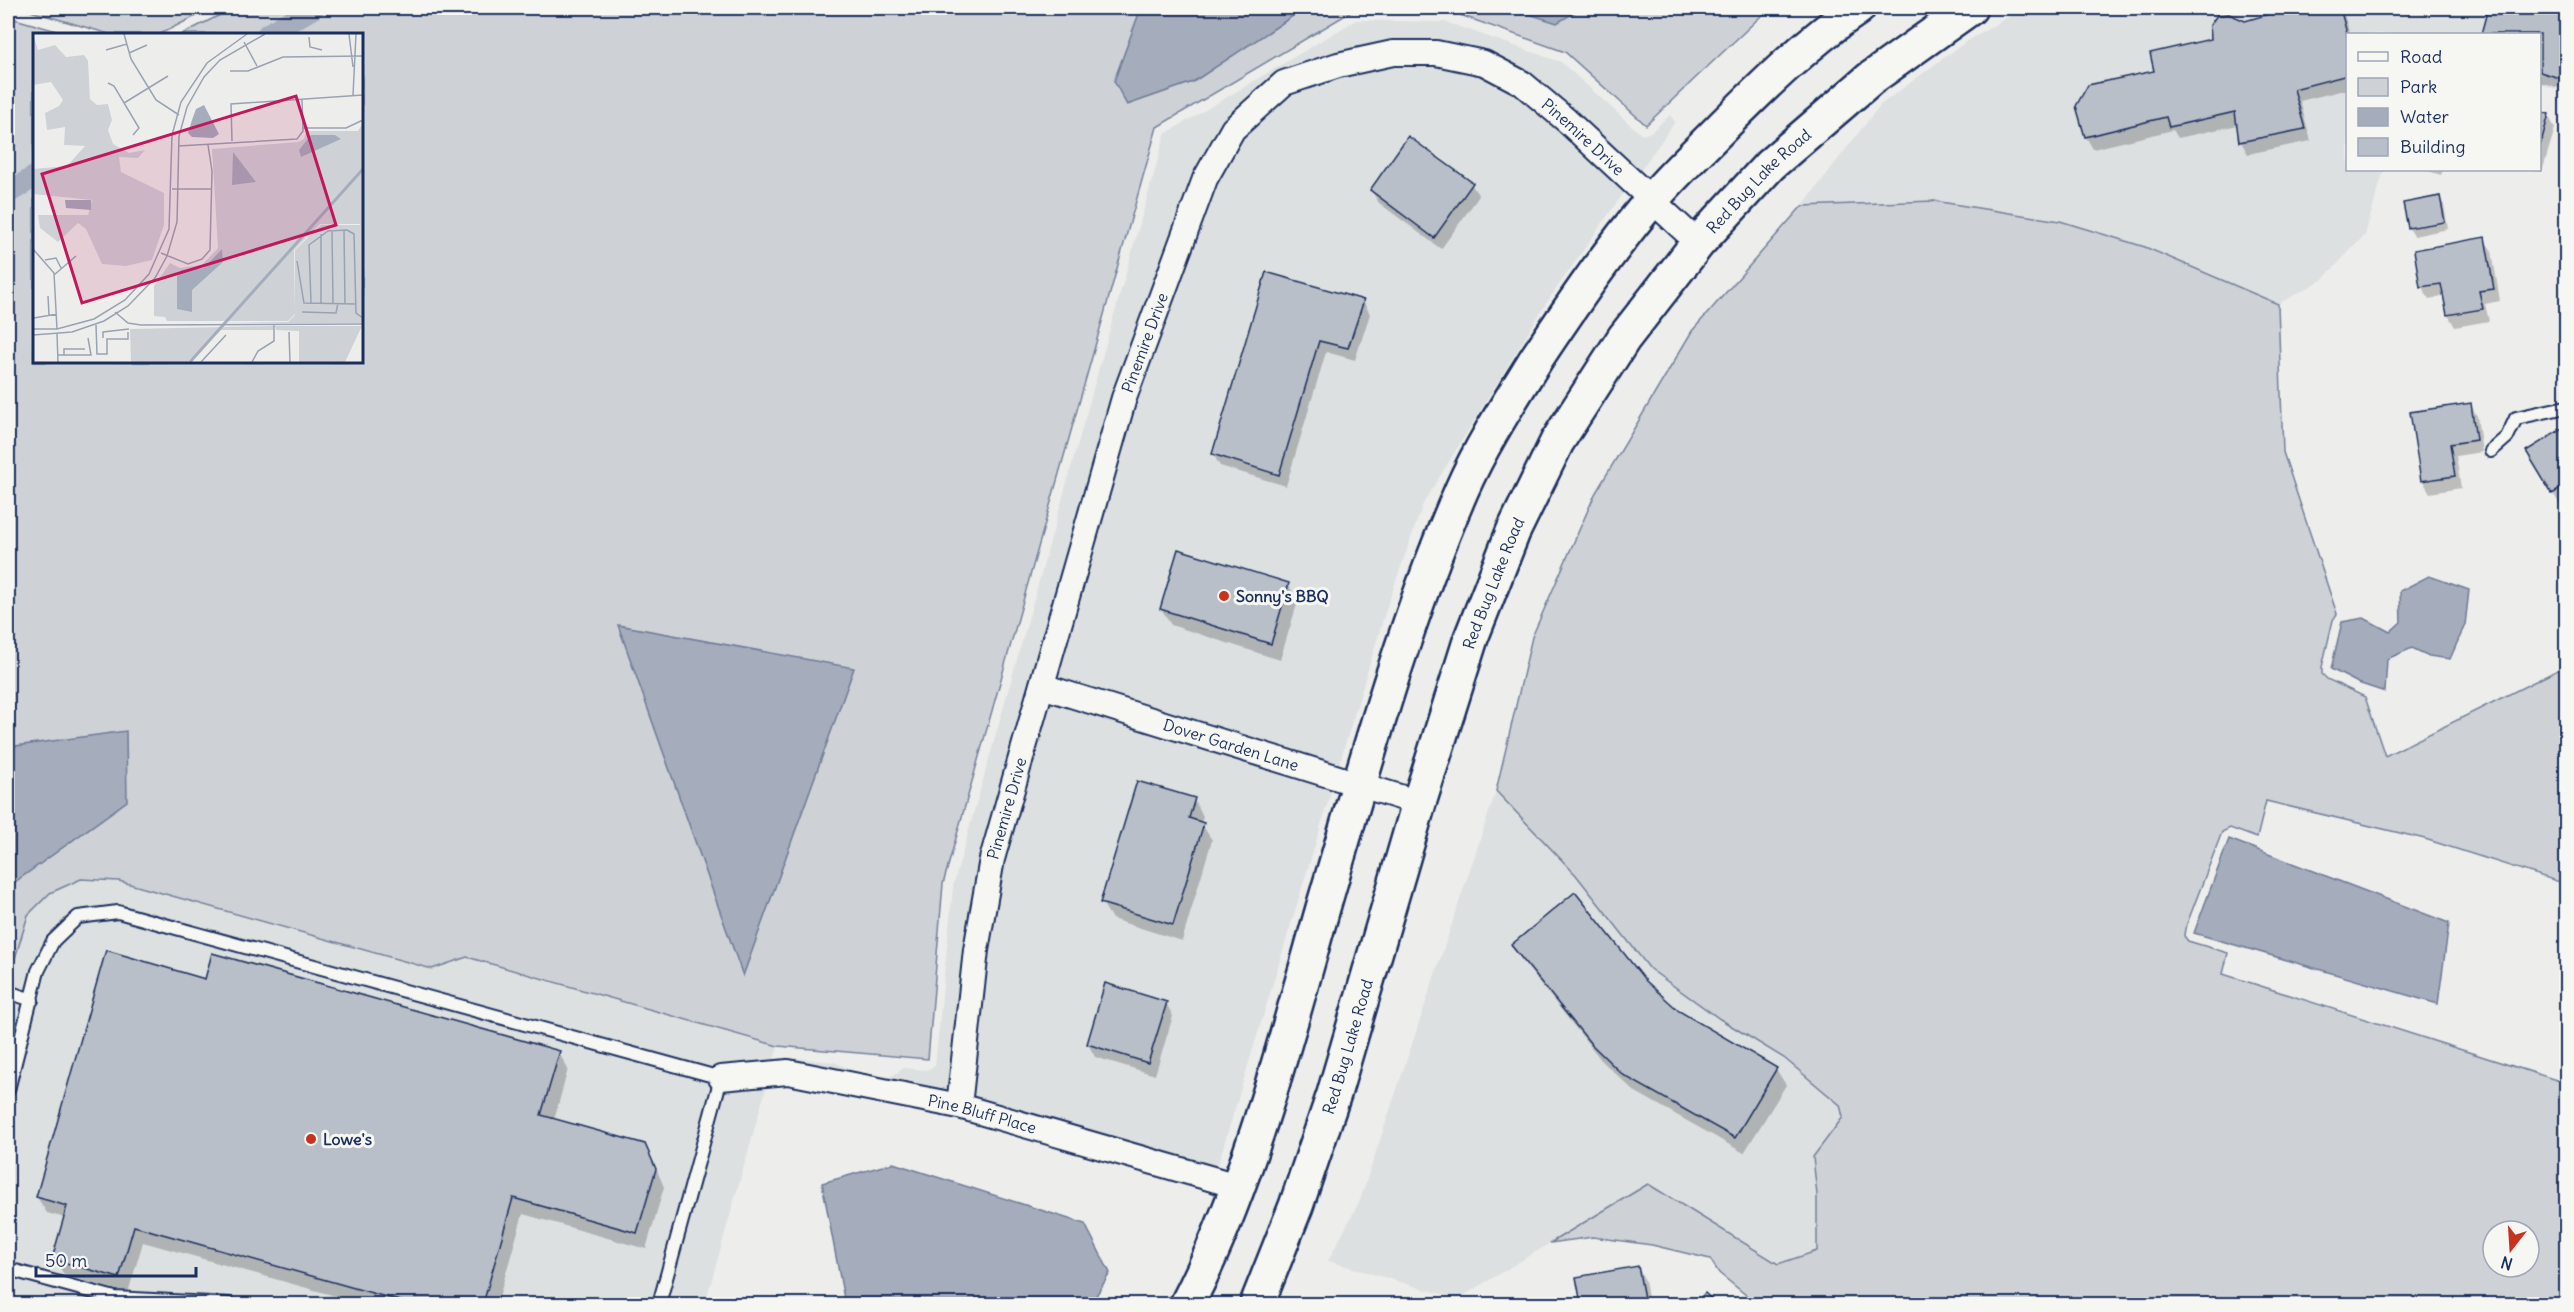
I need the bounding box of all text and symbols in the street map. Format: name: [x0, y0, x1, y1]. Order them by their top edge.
inset map: [33, 33, 363, 363]
legend: [2346, 33, 2541, 171]
text: Road: [2400, 45, 2443, 68]
text: Park: [2400, 75, 2437, 98]
street label: Pinemire Drive: [1538, 94, 1629, 180]
text: Water: [2400, 105, 2450, 128]
street label: Red Bug Lake Road: [1702, 124, 1815, 237]
text: Building: [2400, 135, 2465, 158]
street label: Pinemire Drive: [1117, 290, 1172, 395]
street label: Red Bug Lake Road: [1458, 514, 1529, 651]
place label: Sonny's BBQ: [1236, 586, 1329, 607]
marker: Sonny's BBQ: [1217, 589, 1231, 603]
street label: Dover Garden Lane: [1161, 714, 1301, 775]
street label: Pinemire Drive: [982, 755, 1031, 862]
street label: Red Bug Lake Road: [1318, 977, 1377, 1117]
street label: Pine Bluff Place: [926, 1090, 1039, 1138]
place label: Lowe's: [323, 1129, 372, 1149]
marker: Lowe's: [304, 1132, 318, 1146]
north arrow: [2481, 1219, 2541, 1279]
scale bar: [36, 1240, 196, 1278]
text: 50 m: [45, 1249, 87, 1272]
text: N: [2498, 1252, 2515, 1275]

